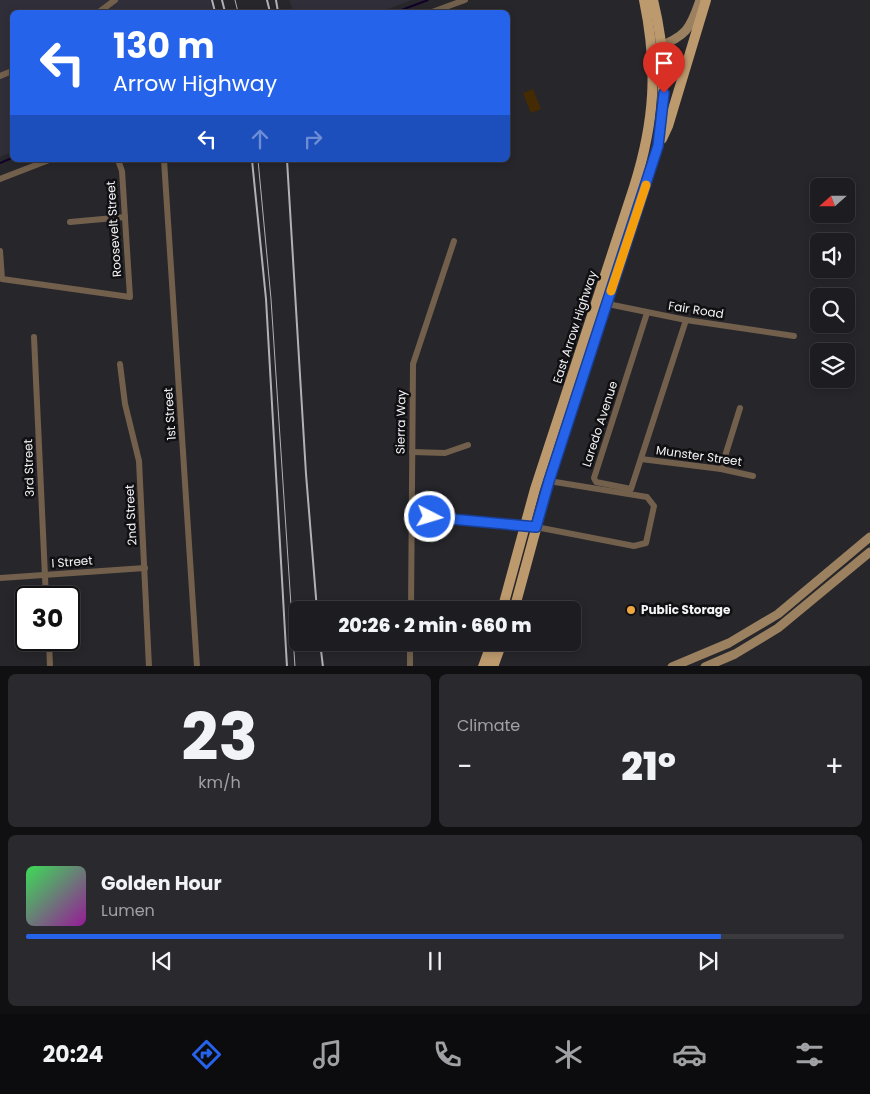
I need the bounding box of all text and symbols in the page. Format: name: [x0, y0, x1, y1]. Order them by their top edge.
text: 130 m: [113, 21, 215, 70]
icon: left: [30, 30, 95, 95]
pin: [643, 42, 685, 93]
icon: arrive: [650, 49, 678, 77]
text: Arrow Highway: [113, 68, 277, 99]
icon: left: [193, 125, 221, 153]
icon: ahead: [246, 125, 274, 153]
icon: right: [299, 125, 327, 153]
north arrow: [810, 178, 855, 222]
map controls: [810, 178, 855, 388]
street label: Roosevelt Street: [102, 180, 125, 278]
button: sound: [810, 233, 855, 278]
street label: East Arrow Highway: [548, 268, 601, 385]
button: search: [810, 288, 855, 333]
street label: Fair Road: [667, 297, 725, 322]
button: layers: [810, 343, 855, 388]
street label: Laredo Avenue: [578, 379, 621, 469]
street label: 1st Street: [159, 387, 180, 441]
street label: Sierra Way: [391, 389, 410, 454]
street label: 3rd Street: [19, 439, 38, 497]
street label: Munster Street: [655, 441, 743, 470]
street label: 2nd Street: [120, 484, 141, 546]
position arrow: [403, 490, 455, 542]
street label: I Street: [51, 552, 93, 571]
speed limit sign: 30: [15, 586, 80, 651]
place label: Public Storage: [641, 601, 731, 618]
marker: Public Storage: [625, 604, 637, 616]
text: 20:26 · 2 min · 660 m: [339, 612, 531, 639]
text: 23: [181, 692, 258, 783]
text: Climate: [457, 714, 520, 737]
text: 21°: [621, 740, 676, 793]
text: −: [457, 747, 472, 786]
text: +: [825, 747, 844, 786]
text: km/h: [198, 771, 241, 794]
text: Golden Hour: [101, 870, 222, 897]
text: Lumen: [101, 899, 155, 922]
icon: previous: [148, 947, 176, 975]
icon: pause: [421, 947, 449, 975]
icon: next: [694, 947, 722, 975]
icon: directions: [189, 1037, 224, 1072]
icon: music: [310, 1037, 345, 1072]
icon: phone: [430, 1037, 465, 1072]
icon: climate: [551, 1037, 586, 1072]
icon: car: [672, 1037, 707, 1072]
icon: filters: [792, 1037, 827, 1072]
text: 20:24: [43, 1039, 103, 1070]

